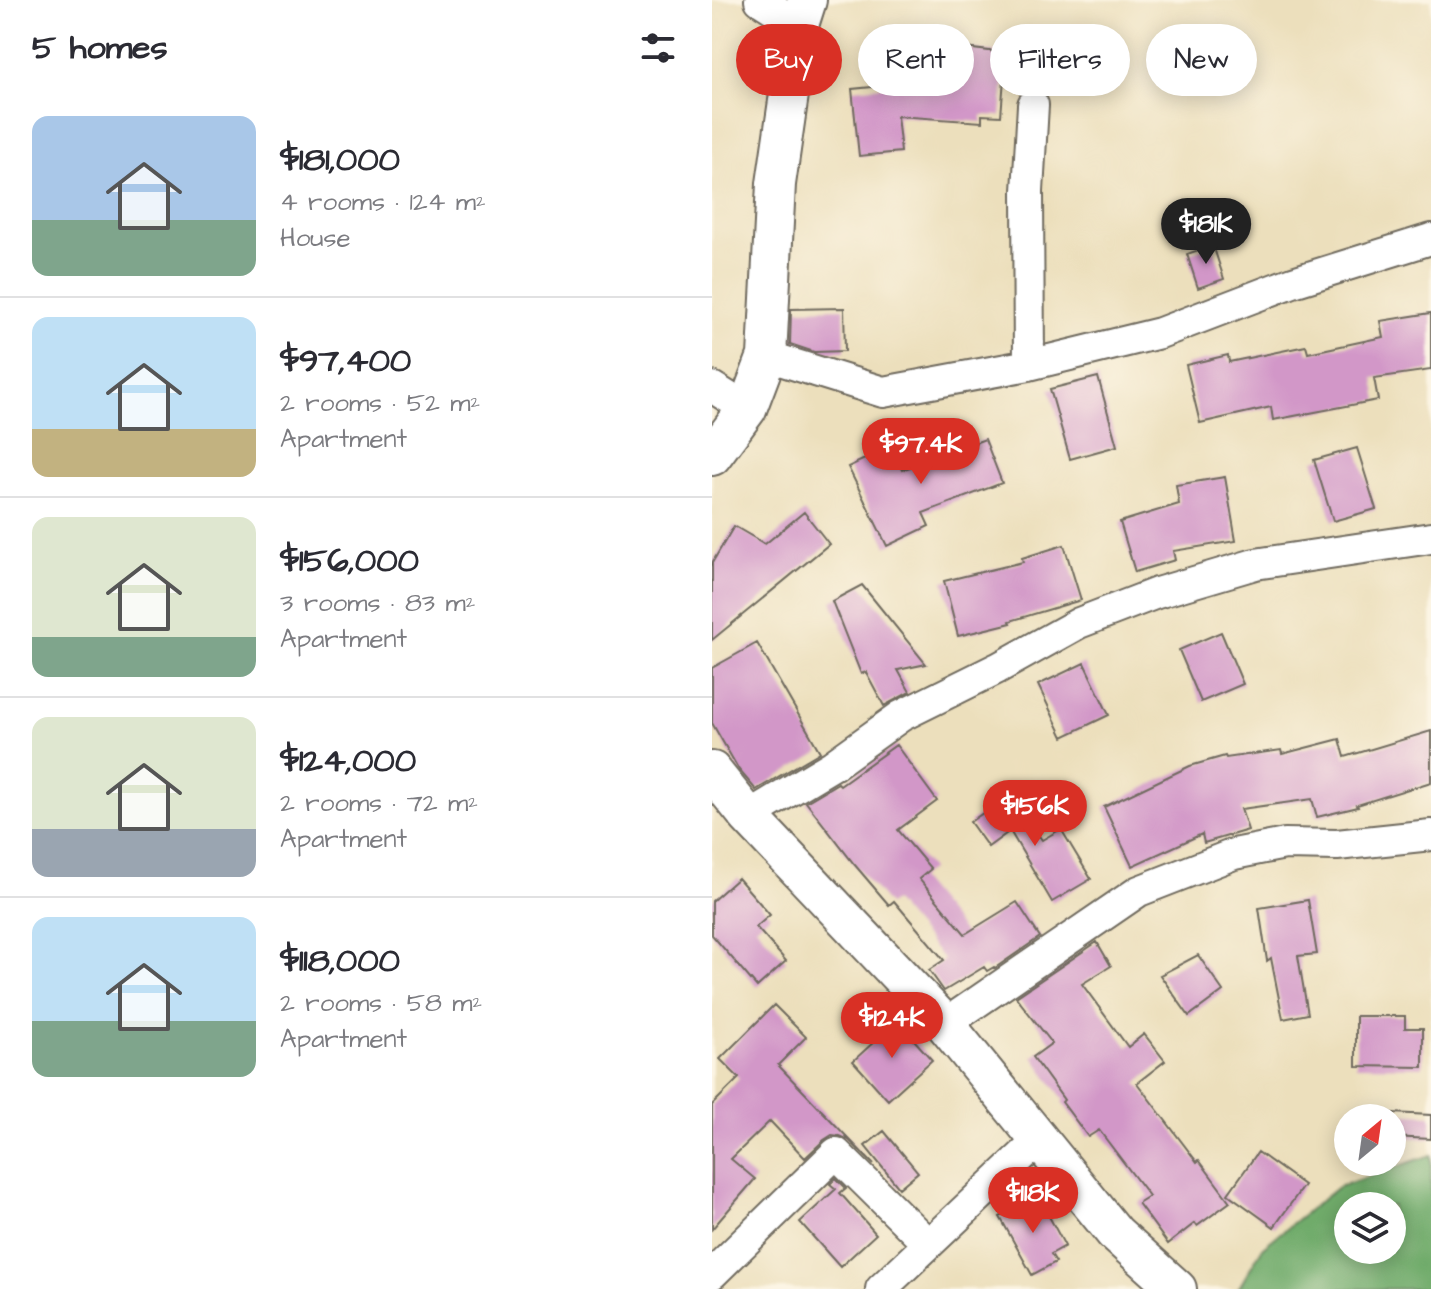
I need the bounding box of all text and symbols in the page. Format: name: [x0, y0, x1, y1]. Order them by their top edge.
text: 5 homes: [32, 24, 168, 72]
chip: Buy: [736, 24, 842, 96]
chip: Rent: [858, 24, 974, 96]
chip: Filters: [990, 24, 1130, 96]
chip: New: [1146, 24, 1257, 96]
icon: filters: [636, 26, 680, 70]
text: $181,000: [280, 136, 400, 184]
icon: home: [96, 148, 192, 244]
text: 4 rooms · 124 m²: [280, 184, 486, 220]
pin: $181K: [1150, 198, 1262, 266]
text: $181K: [1179, 206, 1233, 242]
text: House: [280, 220, 351, 256]
text: $97,400: [280, 337, 411, 385]
icon: home: [96, 349, 192, 445]
text: 2 rooms · 52 m²: [280, 385, 480, 421]
pin: $97.4K: [856, 418, 986, 486]
text: Apartment: [280, 421, 407, 457]
text: $97.4K: [880, 426, 962, 462]
text: $156,000: [280, 537, 419, 585]
icon: home: [96, 549, 192, 645]
text: 3 rooms · 83 m²: [280, 585, 475, 621]
text: Apartment: [280, 621, 407, 657]
text: $124,000: [280, 737, 416, 785]
icon: home: [96, 749, 192, 845]
pin: $156K: [979, 780, 1091, 848]
text: 2 rooms · 72 m²: [280, 785, 478, 821]
text: $156K: [1001, 788, 1069, 824]
text: Apartment: [280, 821, 407, 857]
text: $118,000: [280, 937, 400, 985]
icon: home: [96, 949, 192, 1045]
text: 2 rooms · 58 m²: [280, 985, 482, 1021]
pin: $124K: [836, 992, 948, 1060]
text: $124K: [859, 1000, 925, 1036]
text: Apartment: [280, 1021, 407, 1057]
north arrow: [1334, 1104, 1406, 1176]
map controls: [1334, 1104, 1406, 1264]
pin: $118K: [977, 1167, 1089, 1235]
text: $118K: [1006, 1175, 1060, 1211]
button: layers: [1334, 1192, 1406, 1264]

